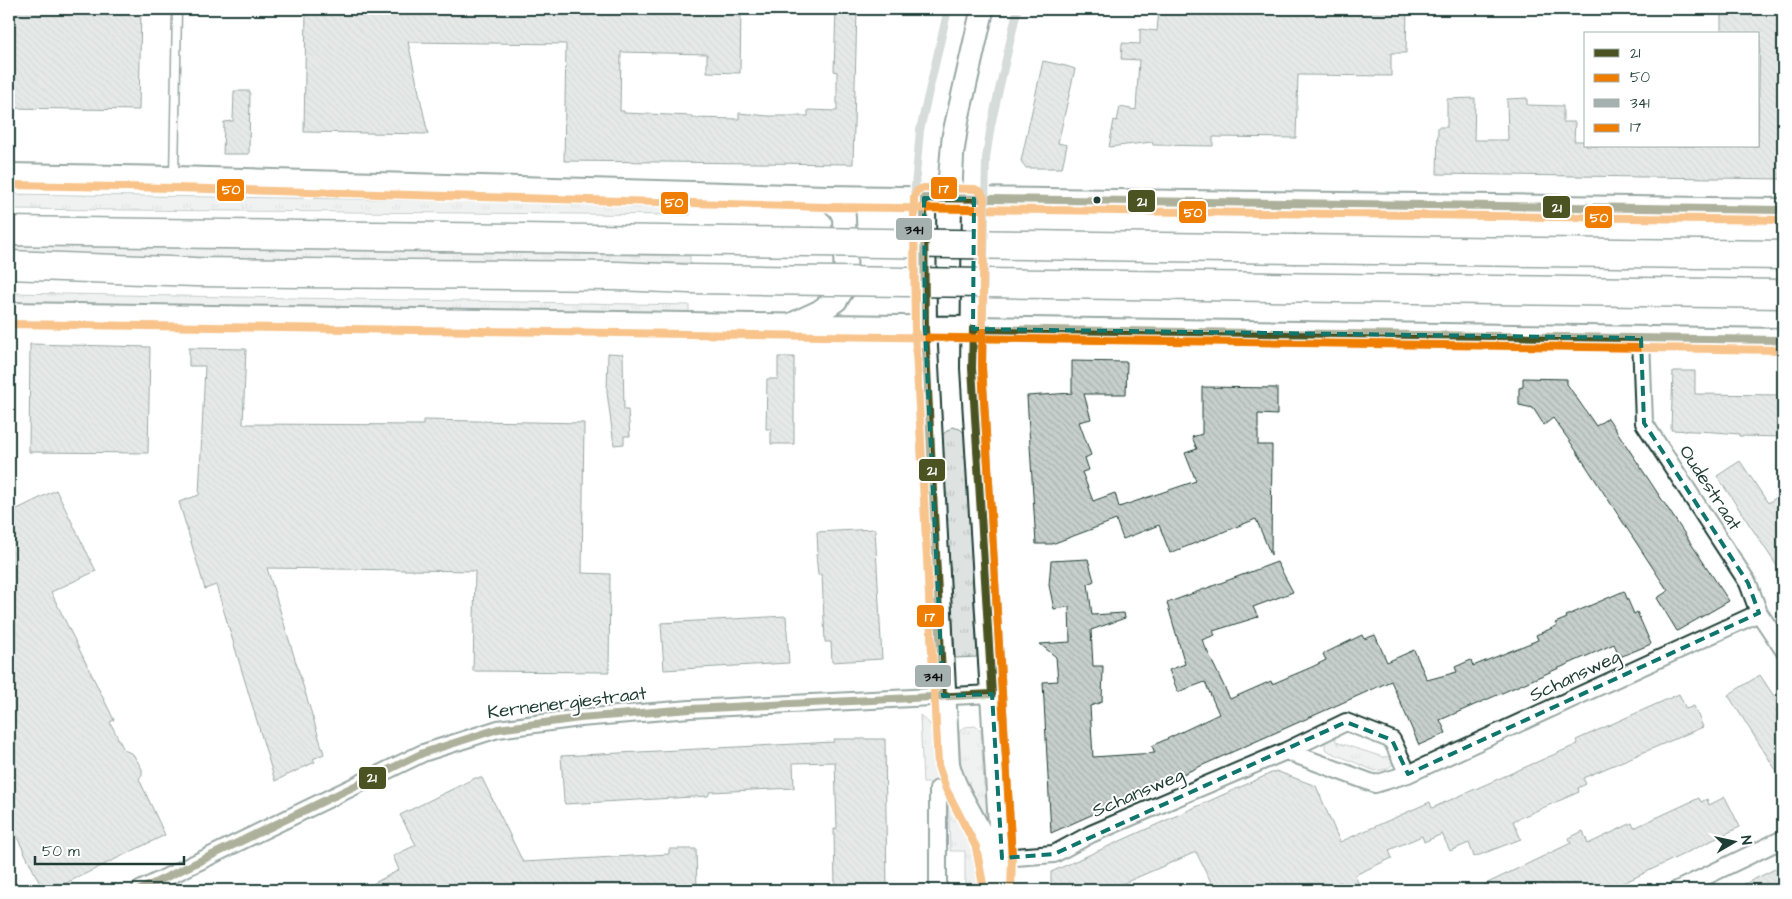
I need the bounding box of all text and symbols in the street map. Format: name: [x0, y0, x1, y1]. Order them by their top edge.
legend: [1584, 32, 1760, 148]
text: 21: [1630, 43, 1641, 64]
text: 50: [1630, 67, 1651, 88]
text: 341: [1630, 93, 1650, 114]
text: 17: [1630, 117, 1641, 138]
line badge: 17: [930, 176, 958, 200]
line badge: 50: [216, 178, 245, 202]
text: 17: [939, 179, 950, 199]
text: 50: [222, 180, 241, 200]
line badge: 21: [1127, 189, 1156, 213]
line badge: 50: [660, 191, 689, 215]
text: 21: [1136, 192, 1147, 212]
text: 50: [665, 193, 684, 213]
unlabelled marker: [1092, 195, 1102, 205]
line badge: 21: [1542, 195, 1571, 219]
text: 21: [1551, 198, 1562, 218]
line badge: 50: [1178, 200, 1207, 224]
text: 50: [1184, 203, 1203, 223]
line badge: 50: [1584, 205, 1613, 229]
text: 50: [1590, 208, 1609, 228]
line badge: 341: [895, 217, 933, 241]
text: 341: [904, 220, 923, 240]
street label: Oudestraat: [1672, 440, 1748, 536]
line badge: 21: [918, 458, 946, 482]
text: 21: [926, 461, 937, 481]
line badge: 17: [916, 604, 945, 628]
text: 17: [925, 607, 936, 627]
street label: Schansweg: [1525, 643, 1626, 710]
line badge: 341: [914, 664, 952, 688]
text: 341: [923, 667, 942, 687]
street label: Kernenergiestraat: [486, 680, 648, 727]
street label: Schansweg: [1088, 761, 1189, 825]
line badge: 21: [358, 766, 387, 790]
text: 21: [366, 768, 377, 788]
north arrow: [1710, 816, 1760, 866]
scale bar: [35, 834, 184, 866]
text: N: [1735, 834, 1756, 846]
text: 50 m: [42, 841, 80, 862]

